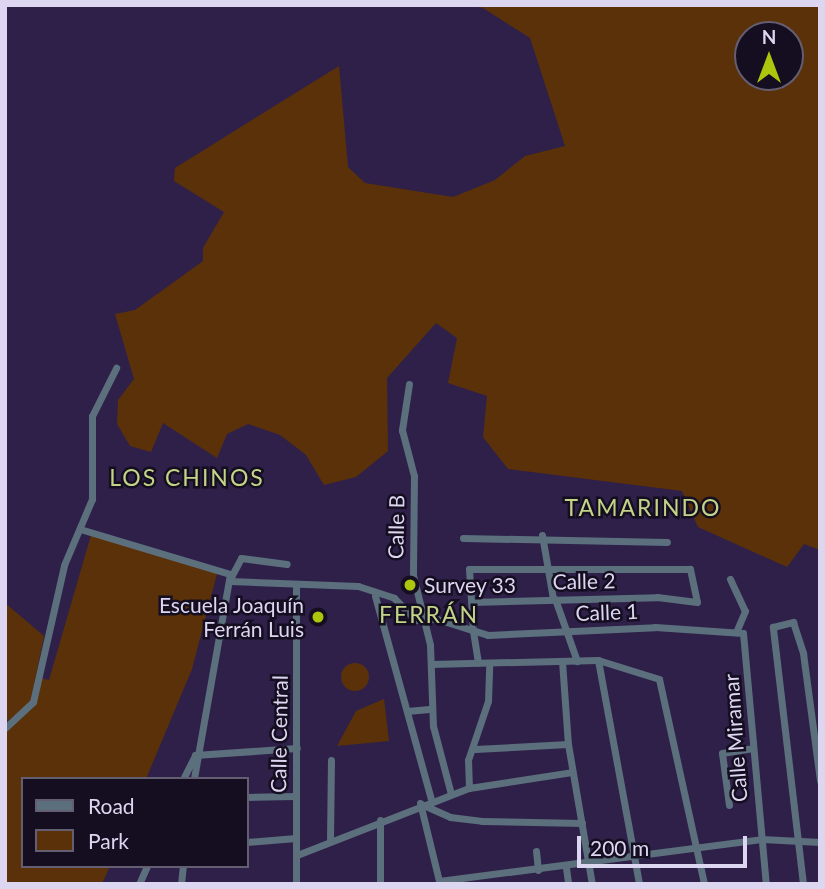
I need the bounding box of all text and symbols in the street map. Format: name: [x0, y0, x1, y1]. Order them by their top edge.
north arrow: [734, 21, 804, 91]
text: N: [762, 25, 776, 48]
district label: LOS CHINOS: [110, 463, 264, 491]
district label: TAMARINDO: [566, 493, 720, 521]
street label: Calle B: [383, 495, 409, 559]
street label: Calle 2: [552, 568, 616, 594]
place label: Survey 33: [424, 572, 516, 598]
marker: Survey 33: [402, 577, 418, 593]
place label: Escuela Joaquín Ferrán Luis: [158, 592, 304, 642]
street label: Calle 1: [575, 598, 639, 626]
district label: FERRÁN: [380, 600, 478, 628]
marker: Escuela Joaquín Ferrán Luis: [310, 609, 326, 625]
street label: Calle Miramar: [718, 673, 752, 803]
street label: Calle Central: [265, 675, 293, 793]
legend: [21, 777, 248, 868]
text: Road: [88, 793, 135, 818]
scale bar: [580, 822, 750, 866]
text: Park: [88, 828, 129, 853]
text: 200 m: [590, 835, 649, 860]

